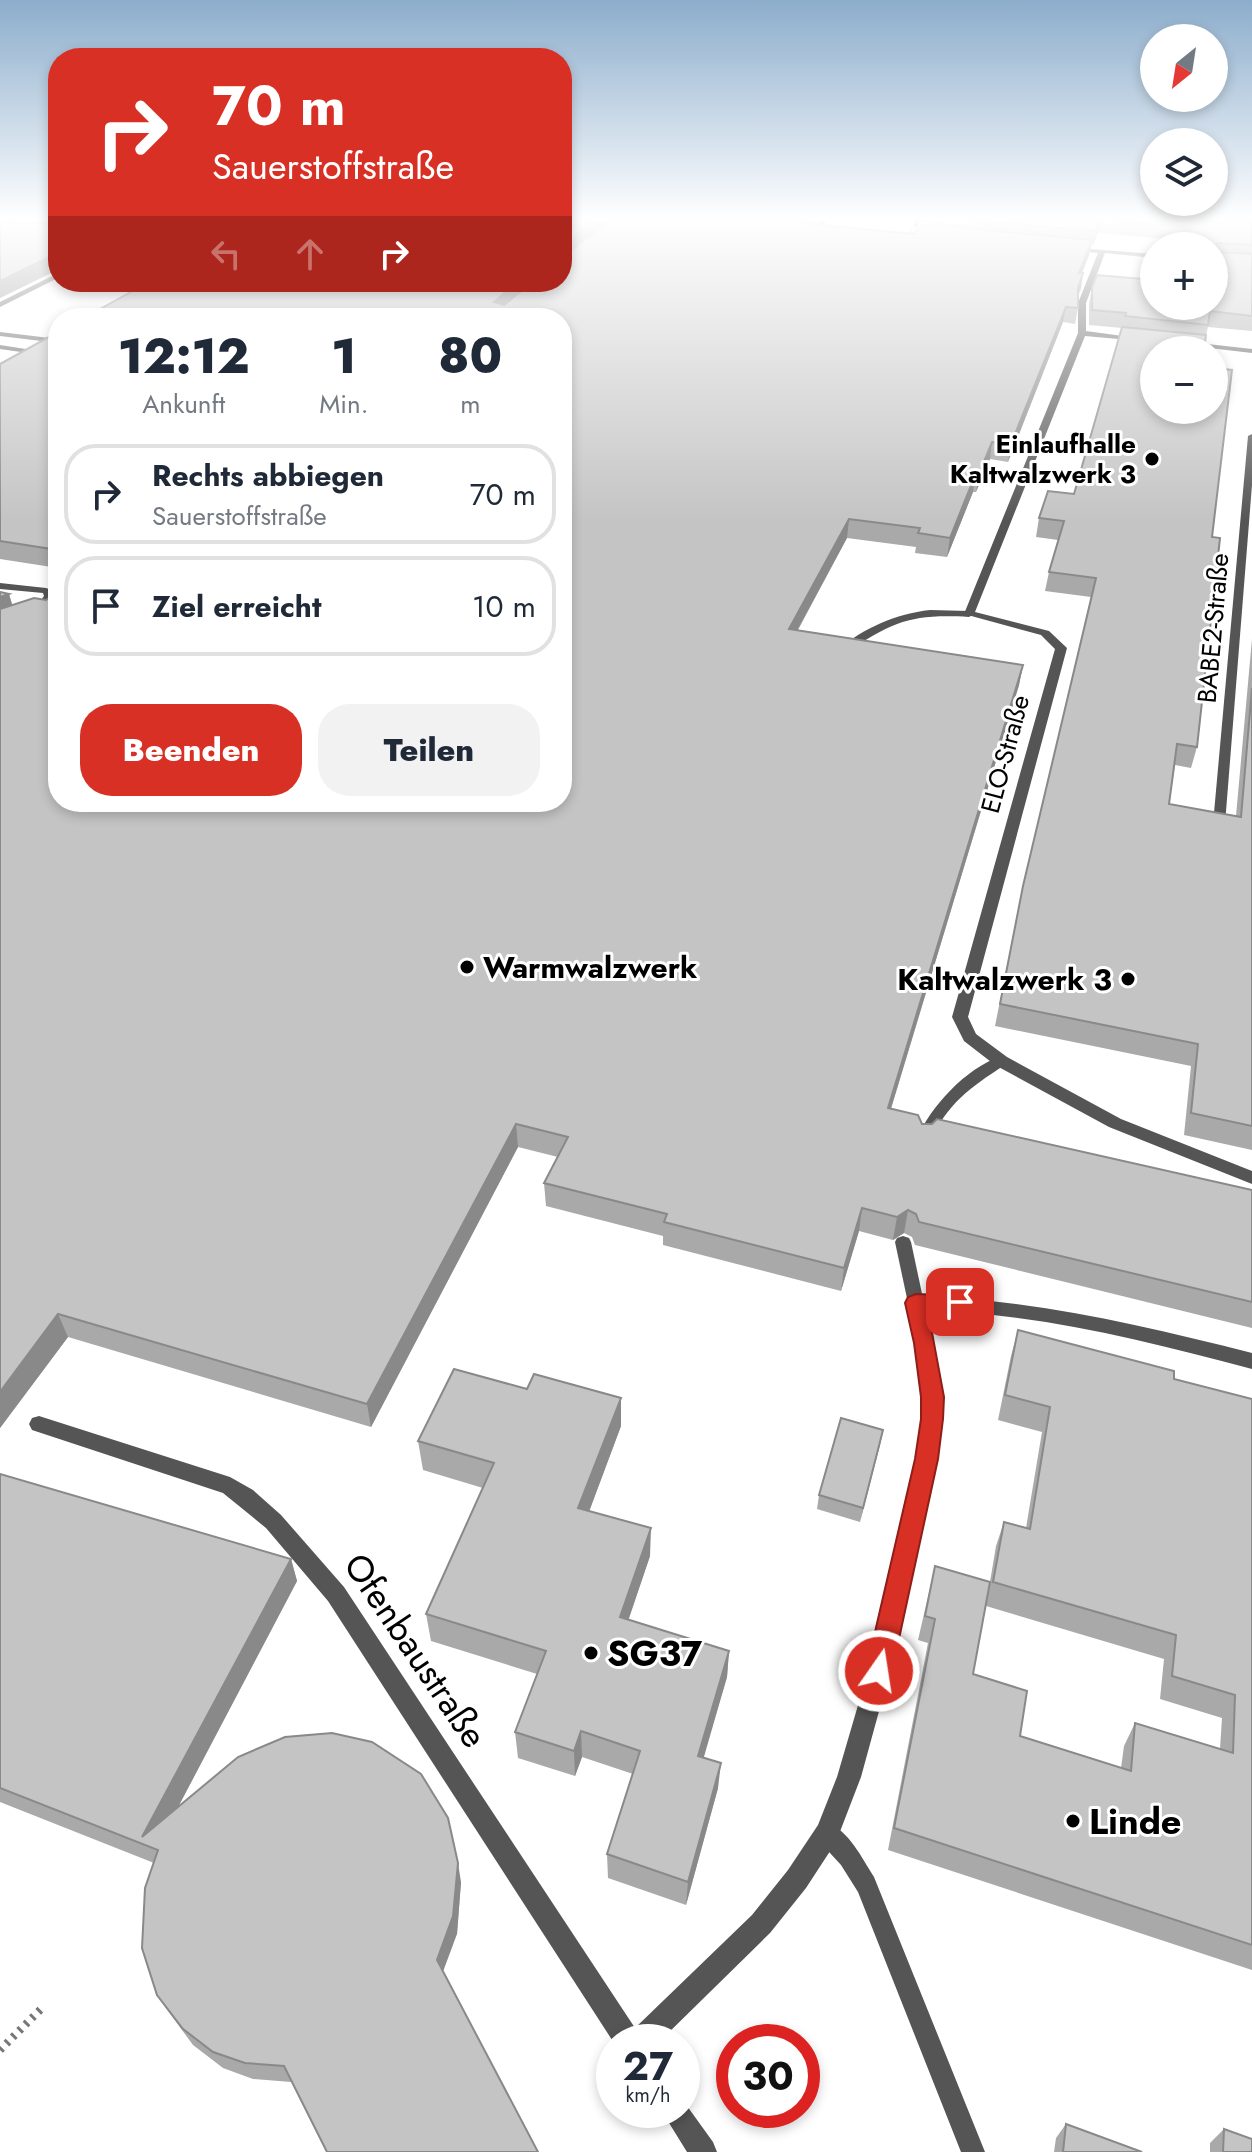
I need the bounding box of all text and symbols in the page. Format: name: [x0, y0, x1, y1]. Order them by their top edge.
north arrow: [1140, 24, 1228, 112]
map controls: [1140, 24, 1228, 424]
text: 70 m: [212, 65, 346, 146]
icon: right: [80, 80, 184, 184]
button: layers: [1140, 128, 1228, 216]
text: Sauerstoffstraße: [212, 140, 454, 192]
icon: left: [204, 232, 248, 276]
icon: ahead: [288, 232, 332, 276]
icon: right: [372, 232, 416, 276]
button: +: [1140, 232, 1228, 320]
text: 12:12: [118, 322, 250, 391]
text: 1: [331, 322, 357, 391]
text: 80: [438, 322, 502, 391]
button: −: [1140, 336, 1228, 424]
text: Ankunft: [142, 385, 225, 423]
text: Min.: [319, 385, 369, 423]
text: m: [460, 385, 480, 423]
place label: Einlaufhalle Kaltwalzwerk 3: [950, 425, 1136, 493]
marker: Einlaufhalle Kaltwalzwerk 3: [1143, 450, 1161, 468]
text: Rechts abbiegen: [152, 454, 384, 497]
icon: right: [84, 472, 128, 516]
text: 70 m: [470, 473, 536, 516]
text: Sauerstoffstraße: [152, 497, 327, 535]
street label: BABE2-Straße: [1188, 551, 1238, 705]
icon: arrive: [84, 584, 128, 628]
text: Ziel erreicht: [152, 585, 321, 628]
text: 10 m: [472, 585, 536, 628]
street label: ELO-Straße: [971, 691, 1039, 817]
button: Beenden: [80, 704, 302, 796]
button: Teilen: [318, 704, 540, 796]
place label: Warmwalzwerk: [483, 946, 698, 989]
marker: Warmwalzwerk: [458, 958, 476, 976]
place label: Kaltwalzwerk 3: [897, 958, 1112, 1001]
marker: Kaltwalzwerk 3: [1119, 970, 1137, 988]
pin: [926, 1268, 994, 1336]
icon: arrive: [938, 1280, 982, 1324]
street label: Ofenbaustraße: [332, 1542, 500, 1758]
place label: SG37: [607, 1627, 703, 1679]
position arrow: [837, 1629, 921, 1713]
marker: SG37: [582, 1644, 600, 1662]
place label: Linde: [1089, 1795, 1181, 1847]
marker: Linde: [1064, 1812, 1082, 1830]
speed limit sign: 30: [716, 2024, 820, 2128]
text: 27: [623, 2037, 673, 2095]
text: km/h: [625, 2081, 671, 2110]

